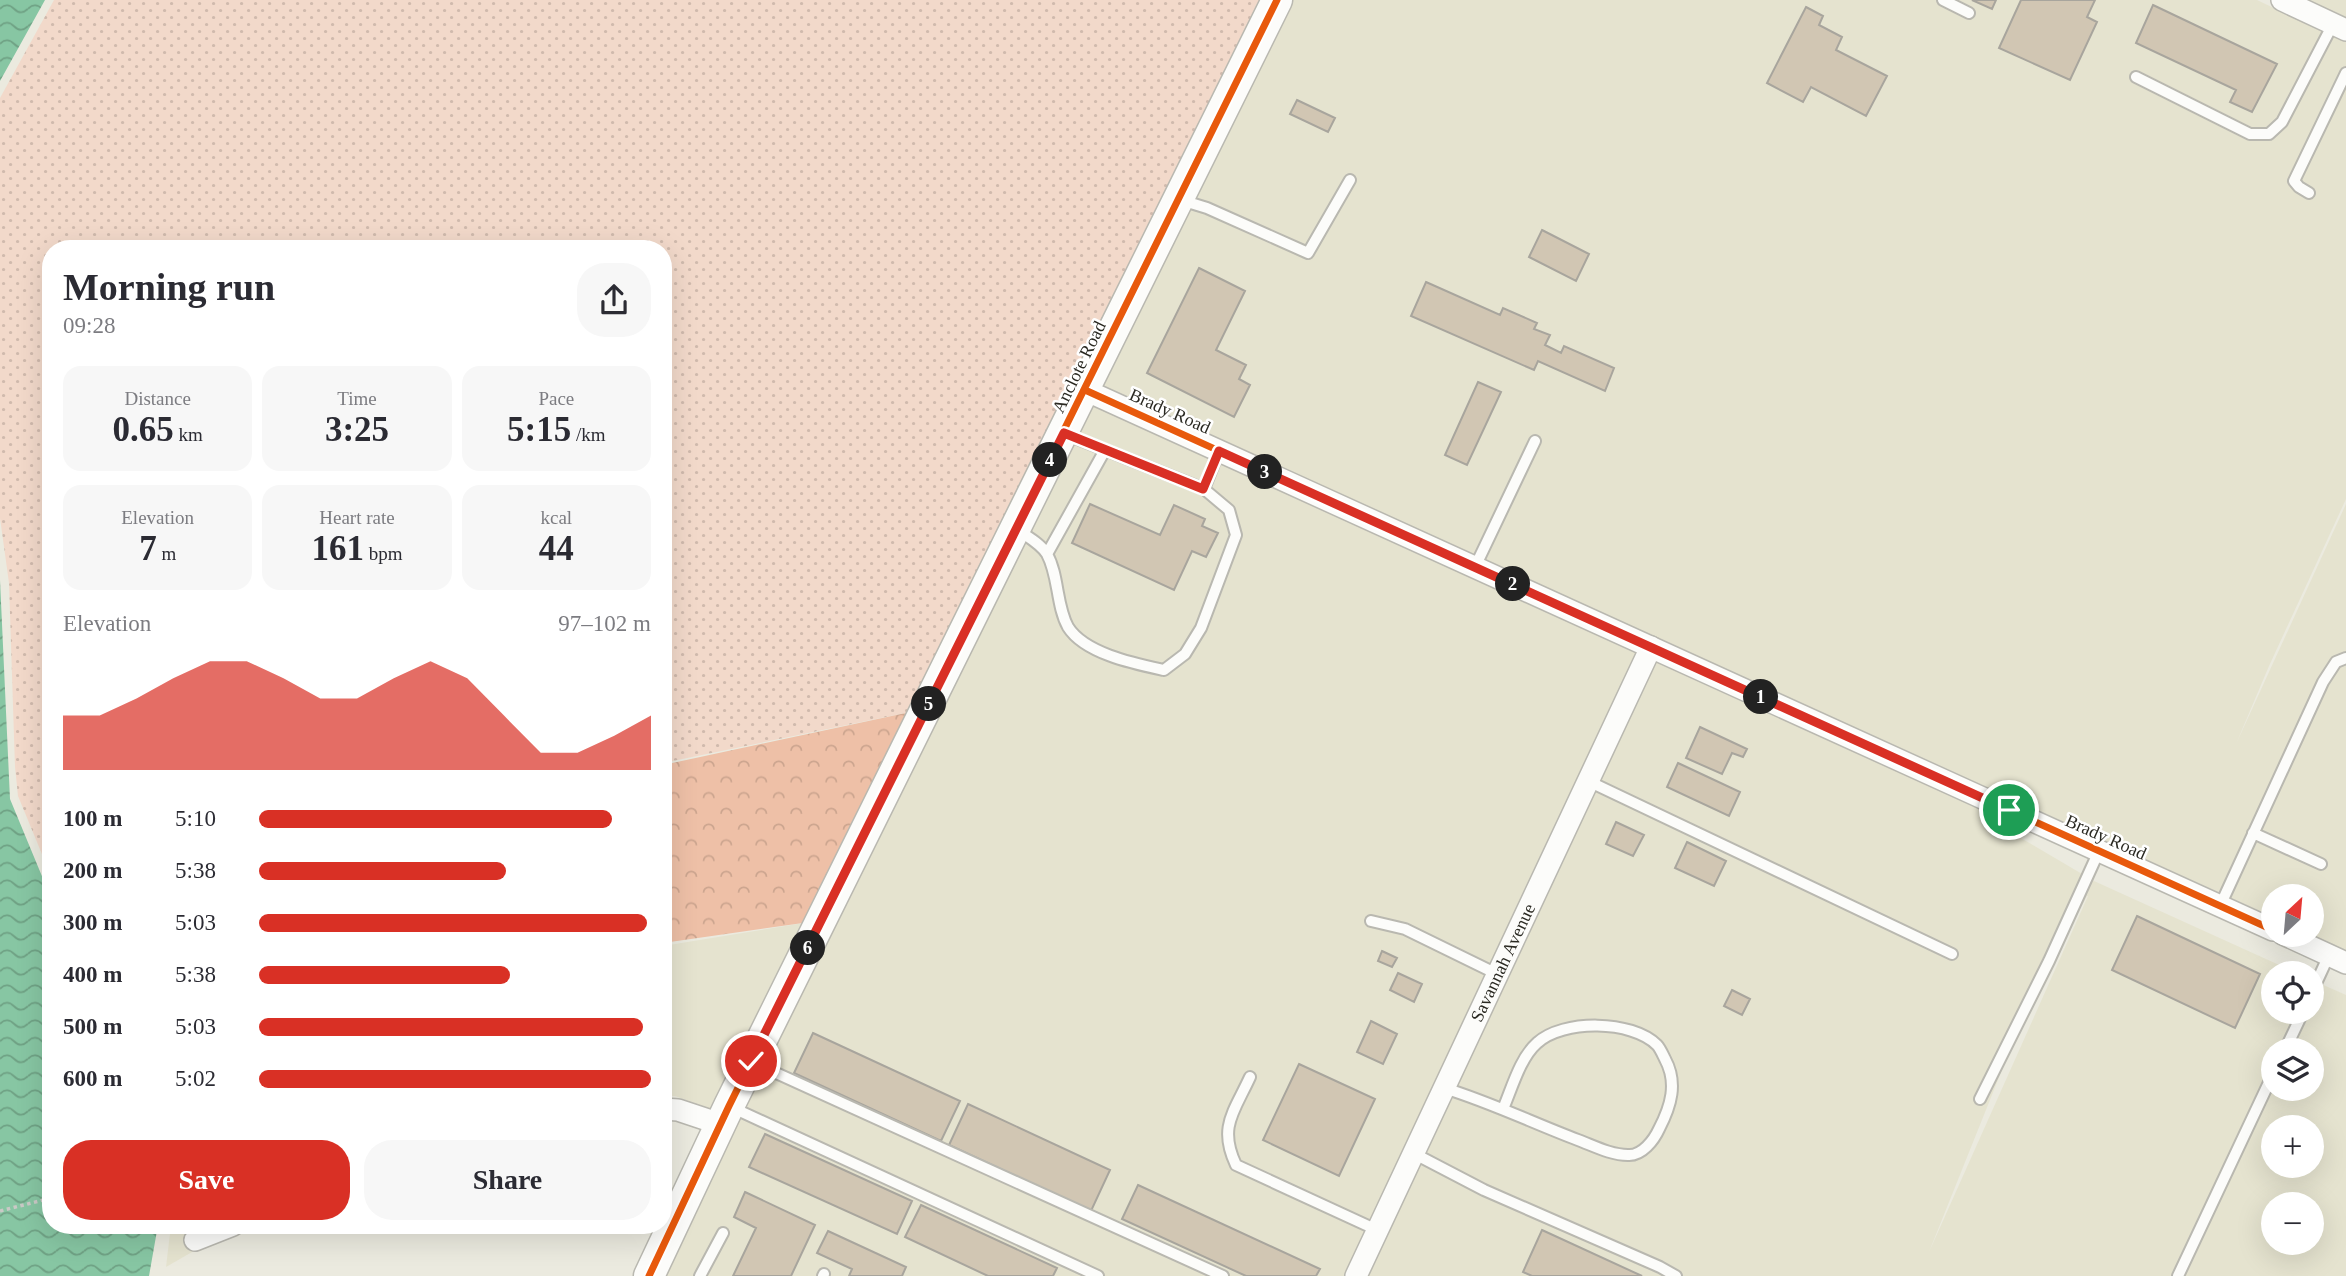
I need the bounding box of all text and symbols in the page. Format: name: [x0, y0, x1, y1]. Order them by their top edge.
button: share: [577, 263, 651, 337]
text: Morning run: [63, 266, 275, 308]
text: 09:28: [63, 313, 115, 338]
street label: Anclote Road: [1048, 318, 1110, 416]
street label: Brady Road: [1126, 384, 1214, 438]
text: Distance: [124, 388, 191, 409]
text: Time: [337, 388, 377, 409]
text: Pace: [538, 388, 574, 409]
text: 0.65: [113, 410, 174, 449]
text: 3:25: [325, 410, 389, 449]
text: 5:15: [507, 410, 571, 449]
text: km: [174, 424, 203, 445]
text: /km: [571, 424, 606, 445]
pin: 4: [1032, 442, 1068, 477]
text: 4: [1045, 449, 1054, 470]
pin: 3: [1248, 454, 1282, 490]
text: 3: [1260, 461, 1269, 482]
text: Elevation: [121, 507, 194, 528]
text: Heart rate: [319, 507, 395, 528]
text: kcal: [540, 507, 572, 528]
text: 7: [139, 529, 157, 568]
text: 161: [311, 529, 364, 568]
text: 44: [539, 529, 574, 568]
text: m: [157, 543, 176, 564]
text: bpm: [364, 543, 403, 564]
pin: 2: [1496, 566, 1530, 602]
text: 2: [1508, 573, 1517, 594]
text: Elevation: [63, 611, 151, 636]
text: 97–102 m: [558, 611, 651, 636]
pin: 1: [1744, 680, 1778, 714]
pin: 5: [912, 686, 946, 722]
text: 1: [1756, 686, 1765, 707]
text: 5: [924, 693, 933, 714]
pin: [1979, 780, 2039, 840]
icon: arrive: [1990, 791, 2028, 829]
text: 100 m: [63, 806, 122, 831]
text: 5:10: [175, 806, 216, 831]
street label: Brady Road: [2062, 810, 2150, 864]
text: 200 m: [63, 858, 122, 883]
text: 5:38: [175, 858, 216, 883]
north arrow: [2261, 884, 2324, 947]
map controls: [2261, 884, 2324, 1255]
street label: Savannah Avenue: [1467, 900, 1539, 1025]
text: 300 m: [63, 910, 122, 935]
text: 5:03: [175, 910, 216, 935]
pin: 6: [790, 930, 826, 965]
text: 6: [803, 937, 812, 958]
button: locate: [2261, 961, 2324, 1024]
text: 400 m: [63, 962, 122, 987]
text: 5:38: [175, 962, 216, 987]
text: 500 m: [63, 1014, 122, 1039]
text: 5:03: [175, 1014, 216, 1039]
pin: [721, 1031, 781, 1091]
button: layers: [2261, 1038, 2324, 1101]
icon: check: [732, 1042, 770, 1080]
text: 600 m: [63, 1066, 122, 1091]
text: 5:02: [175, 1066, 216, 1091]
button: +: [2261, 1115, 2324, 1178]
button: Save: [63, 1140, 350, 1220]
button: Share: [364, 1140, 651, 1220]
button: −: [2261, 1192, 2324, 1255]

